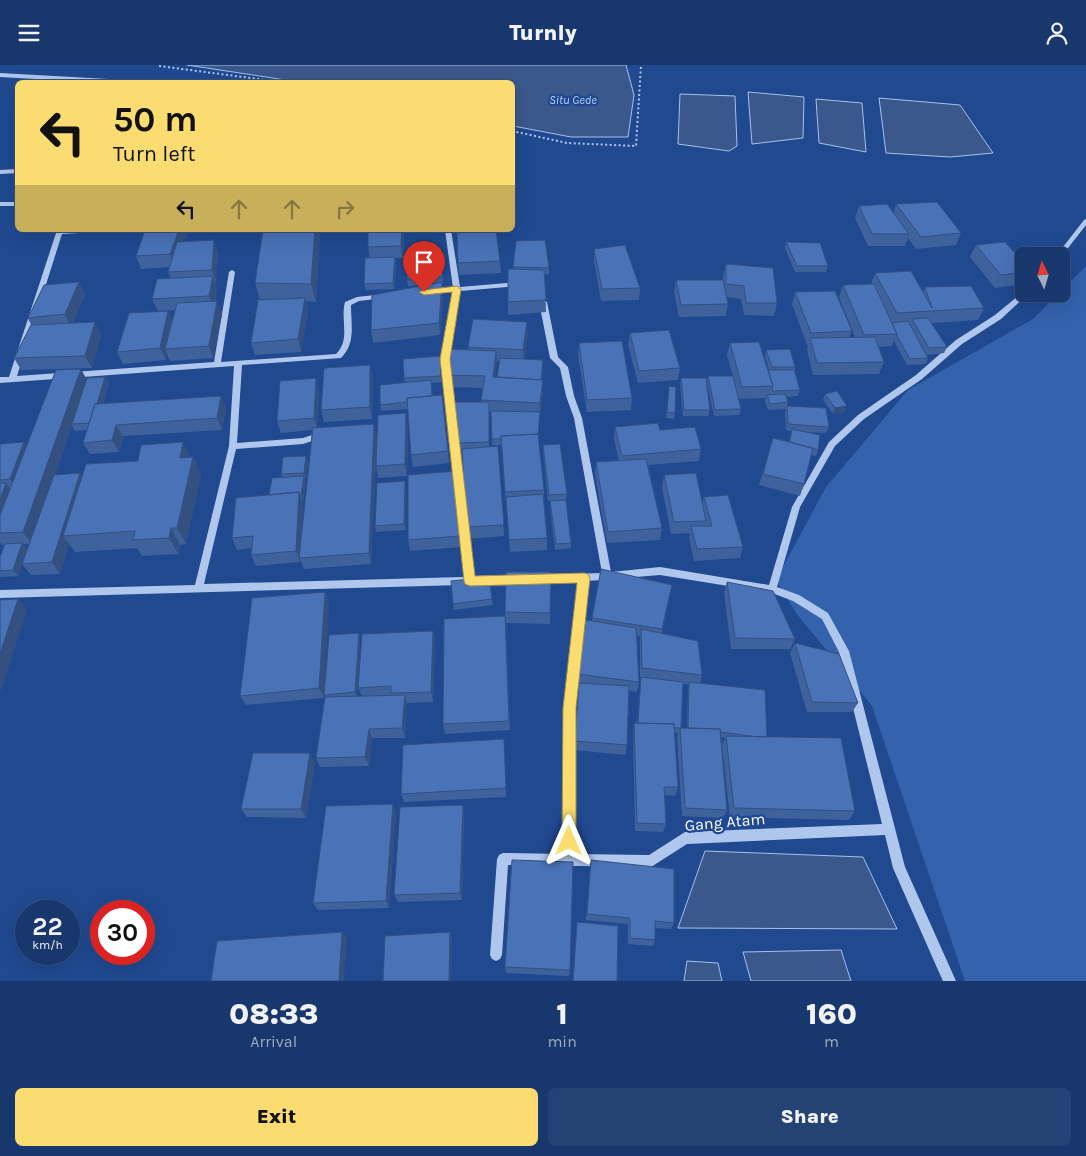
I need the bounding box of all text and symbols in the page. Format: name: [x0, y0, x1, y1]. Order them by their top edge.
icon: menu: [15, 19, 43, 47]
icon: person: [1043, 19, 1071, 47]
text: Turnly: [509, 20, 577, 46]
water label: Situ Gede: [549, 93, 597, 107]
text: 50 m: [113, 99, 198, 140]
icon: left: [30, 100, 95, 165]
text: Turn left: [113, 141, 196, 167]
icon: left: [172, 195, 200, 223]
icon: ahead: [225, 195, 253, 223]
icon: ahead: [278, 195, 306, 223]
icon: right: [331, 195, 359, 223]
pin: [403, 241, 445, 292]
north arrow: [1015, 247, 1070, 303]
map controls: [1015, 247, 1070, 302]
icon: arrive: [410, 248, 438, 276]
street label: Gang Atam: [684, 809, 766, 835]
position arrow: [542, 814, 594, 866]
speed limit sign: 30: [90, 900, 155, 965]
text: 22: [32, 912, 63, 941]
text: km/h: [32, 938, 63, 952]
text: 08:33: [229, 996, 318, 1032]
text: 1: [556, 996, 568, 1032]
text: 160: [806, 996, 857, 1032]
text: Arrival: [250, 1032, 297, 1051]
text: min: [547, 1032, 577, 1051]
text: m: [824, 1032, 839, 1051]
button: Exit: [15, 1088, 538, 1146]
button: Share: [548, 1088, 1071, 1146]

